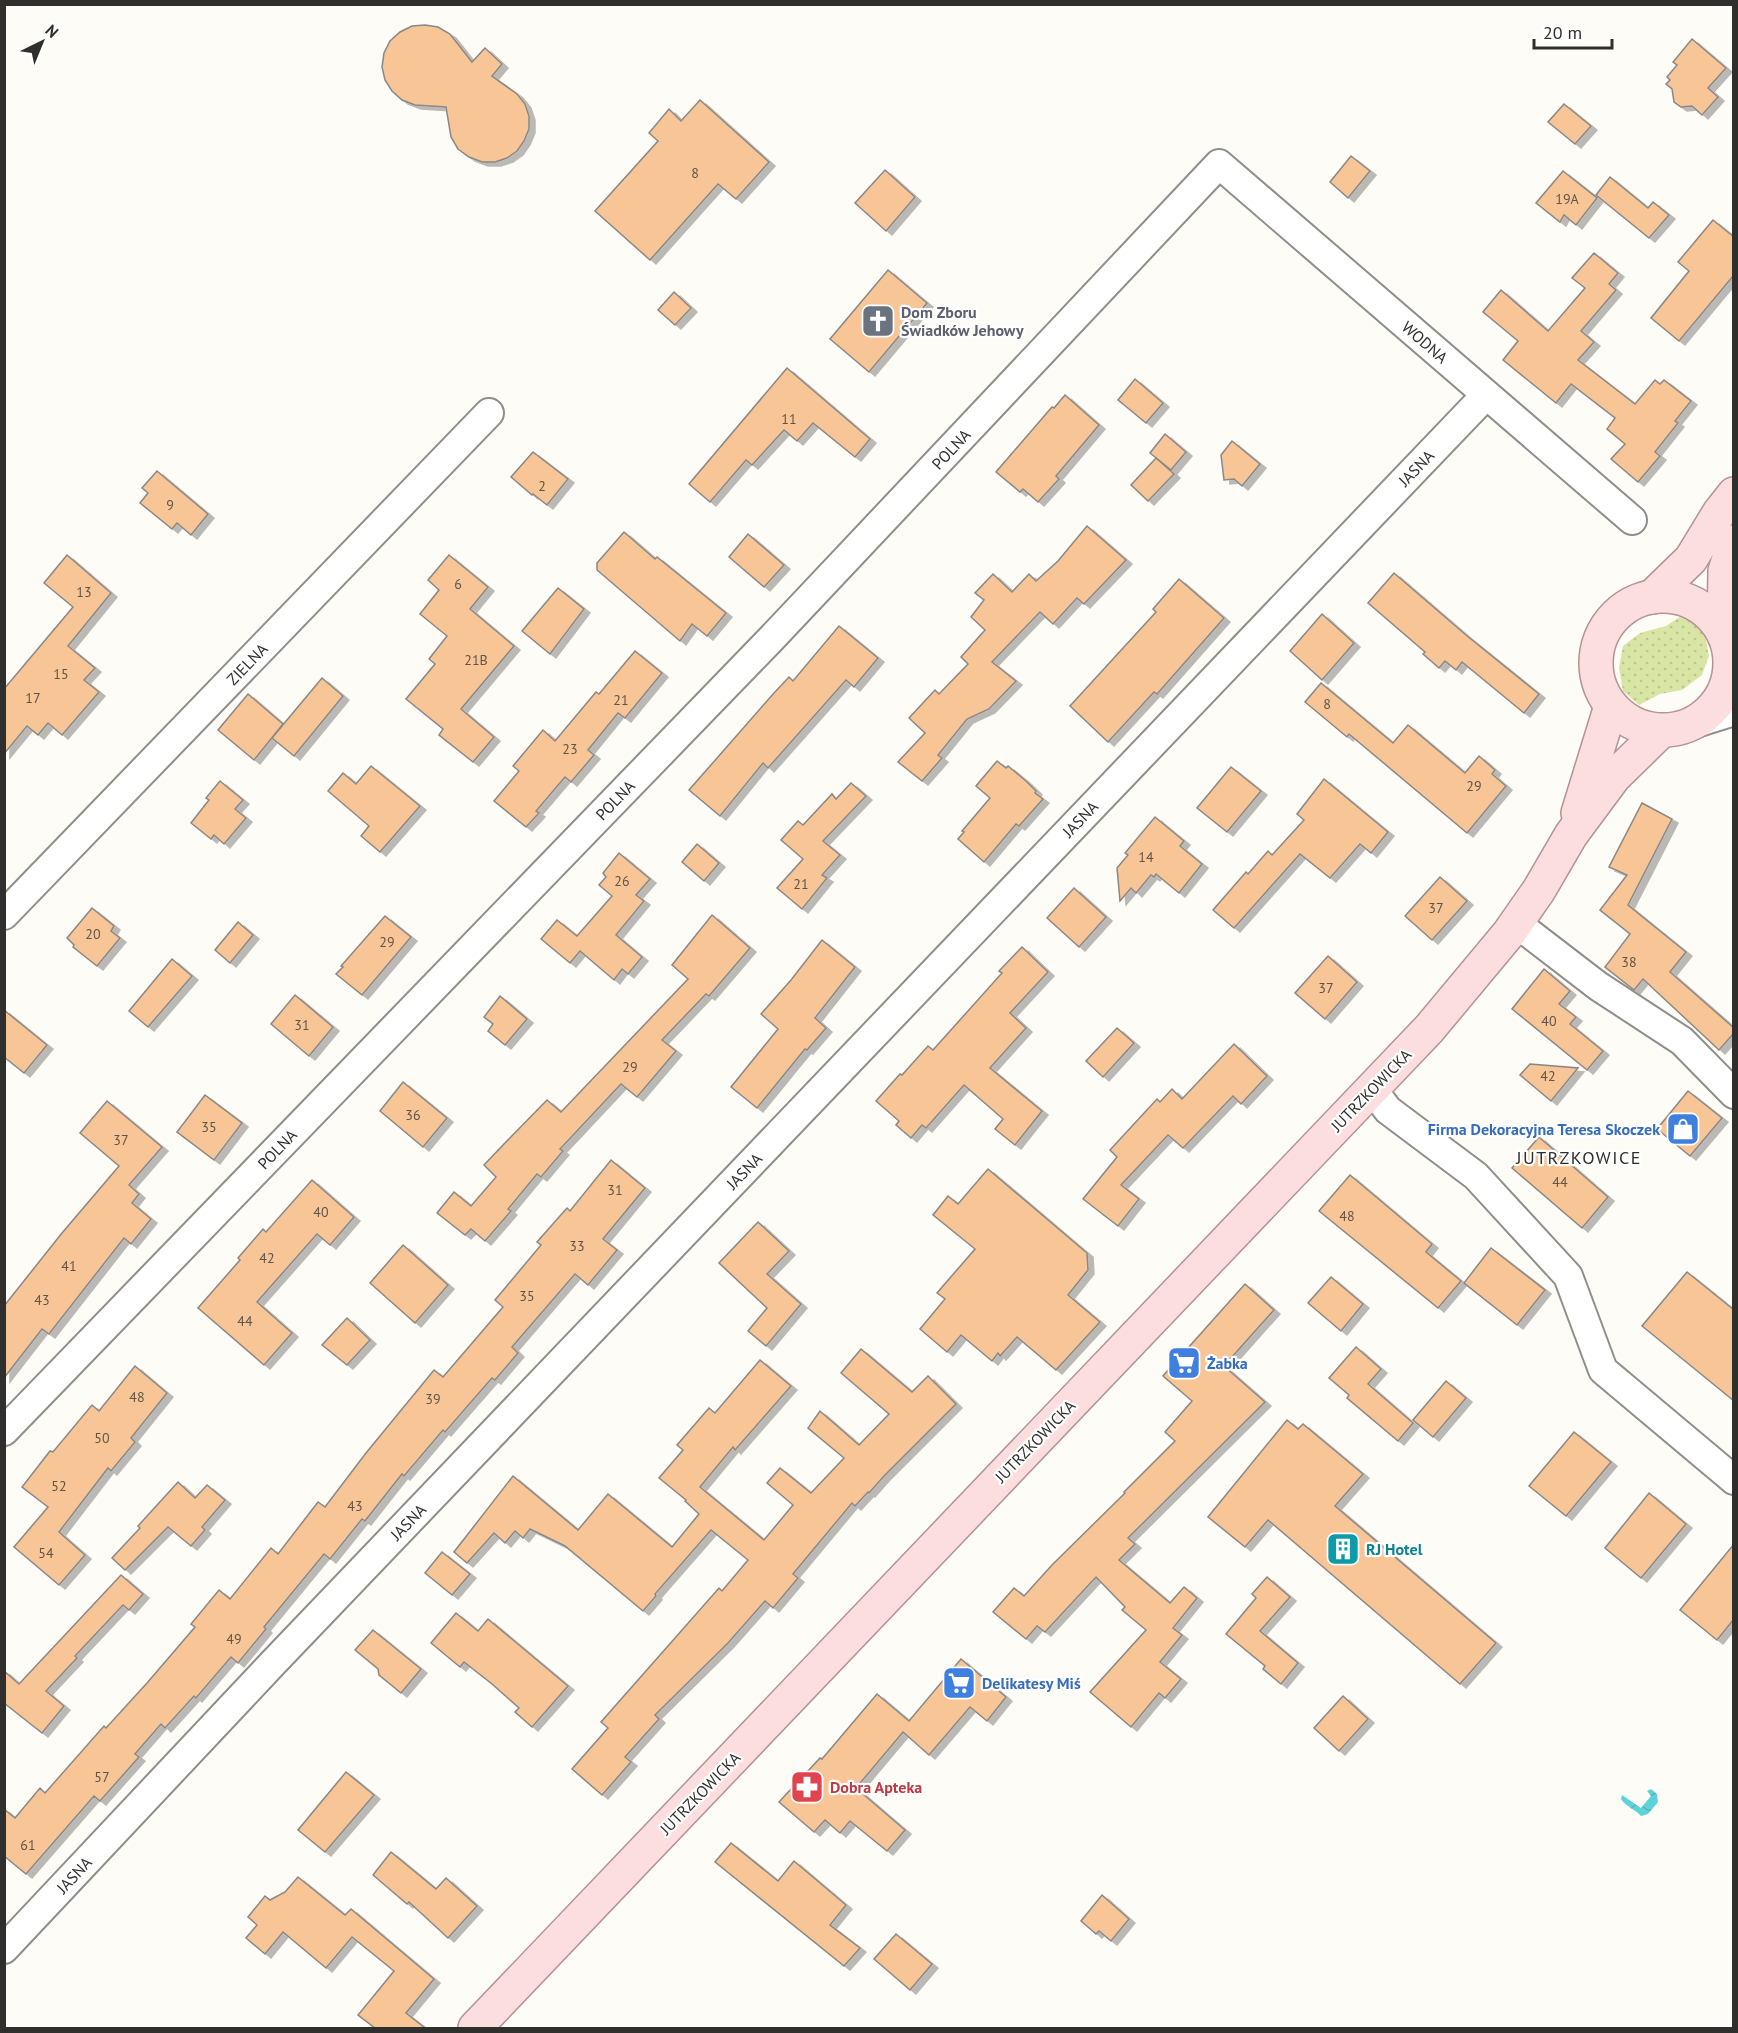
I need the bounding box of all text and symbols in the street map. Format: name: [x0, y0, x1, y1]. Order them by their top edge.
north arrow: [12, 12, 72, 72]
scale bar: [1534, 12, 1612, 50]
text: N: [42, 20, 63, 42]
text: 20 m: [1543, 21, 1582, 44]
house number: 8: [691, 164, 699, 182]
house number: 19A: [1555, 190, 1580, 208]
place label: Dom Zboru Świadków Jehowy: [901, 302, 1024, 340]
church icon: Dom Zboru Świadków Jehowy: [860, 303, 896, 339]
street label: WODNA: [1398, 317, 1453, 368]
house number: 11: [781, 410, 797, 428]
street label: POLNA: [927, 424, 975, 473]
street label: JASNA: [1393, 445, 1438, 491]
house number: 2: [538, 477, 546, 495]
house number: 9: [166, 496, 174, 514]
house number: 6: [454, 575, 462, 593]
house number: 13: [76, 583, 92, 601]
street label: ZIELNA: [222, 638, 272, 689]
house number: 21B: [464, 651, 488, 669]
house number: 15: [53, 665, 69, 683]
house number: 17: [25, 689, 41, 707]
house number: 21: [613, 691, 629, 709]
house number: 8: [1323, 695, 1331, 713]
house number: 23: [562, 740, 578, 758]
street label: POLNA: [591, 775, 639, 824]
house number: 29: [1466, 777, 1482, 795]
street label: JASNA: [1057, 796, 1102, 842]
house number: 14: [1138, 848, 1154, 866]
house number: 26: [614, 872, 630, 890]
house number: 21: [793, 875, 809, 893]
house number: 37: [1428, 899, 1444, 917]
house number: 20: [85, 925, 101, 943]
house number: 29: [379, 933, 395, 951]
house number: 38: [1621, 953, 1637, 971]
house number: 37: [1318, 979, 1334, 997]
house number: 40: [1541, 1012, 1557, 1030]
house number: 31: [294, 1016, 310, 1034]
street label: JUTRZKOWICKA: [1326, 1044, 1416, 1136]
house number: 29: [622, 1058, 638, 1076]
house number: 42: [1540, 1067, 1556, 1085]
house number: 36: [405, 1106, 421, 1124]
shop icon: Firma Dekoracyjna Teresa Skoczek: [1665, 1111, 1701, 1147]
house number: 35: [201, 1118, 217, 1136]
place label: Firma Dekoracyjna Teresa Skoczek: [1428, 1119, 1660, 1139]
street label: POLNA: [253, 1124, 301, 1173]
house number: 37: [113, 1131, 129, 1149]
district label: JUTRZKOWICE: [1515, 1146, 1642, 1169]
street label: JASNA: [721, 1148, 766, 1194]
house number: 44: [1552, 1173, 1568, 1191]
house number: 31: [607, 1181, 623, 1199]
house number: 40: [313, 1203, 329, 1221]
house number: 48: [1339, 1207, 1355, 1225]
house number: 33: [569, 1237, 585, 1255]
house number: 42: [259, 1249, 275, 1267]
house number: 41: [61, 1257, 77, 1275]
house number: 35: [519, 1287, 535, 1305]
house number: 43: [34, 1291, 50, 1309]
house number: 44: [237, 1312, 253, 1330]
supermarket icon: Żabka: [1166, 1345, 1202, 1381]
place label: Żabka: [1207, 1353, 1248, 1373]
house number: 48: [129, 1388, 145, 1406]
house number: 39: [425, 1390, 441, 1408]
street label: JUTRZKOWICKA: [990, 1395, 1080, 1487]
house number: 50: [94, 1429, 110, 1447]
house number: 52: [51, 1477, 67, 1495]
house number: 43: [347, 1497, 363, 1515]
street label: JASNA: [385, 1499, 430, 1545]
building icon: RJ Hotel: [1325, 1531, 1361, 1567]
place label: RJ Hotel: [1366, 1539, 1423, 1559]
house number: 54: [38, 1544, 54, 1562]
house number: 49: [226, 1630, 242, 1648]
supermarket icon: Delikatesy Miś: [941, 1665, 977, 1701]
place label: Delikatesy Miś: [982, 1673, 1081, 1693]
street label: JUTRZKOWICKA: [655, 1747, 745, 1839]
house number: 57: [94, 1768, 110, 1786]
pharmacy icon: Dobra Apteka: [789, 1769, 825, 1805]
place label: Dobra Apteka: [830, 1777, 922, 1797]
house number: 61: [20, 1836, 36, 1854]
street label: JASNA: [51, 1852, 96, 1898]

